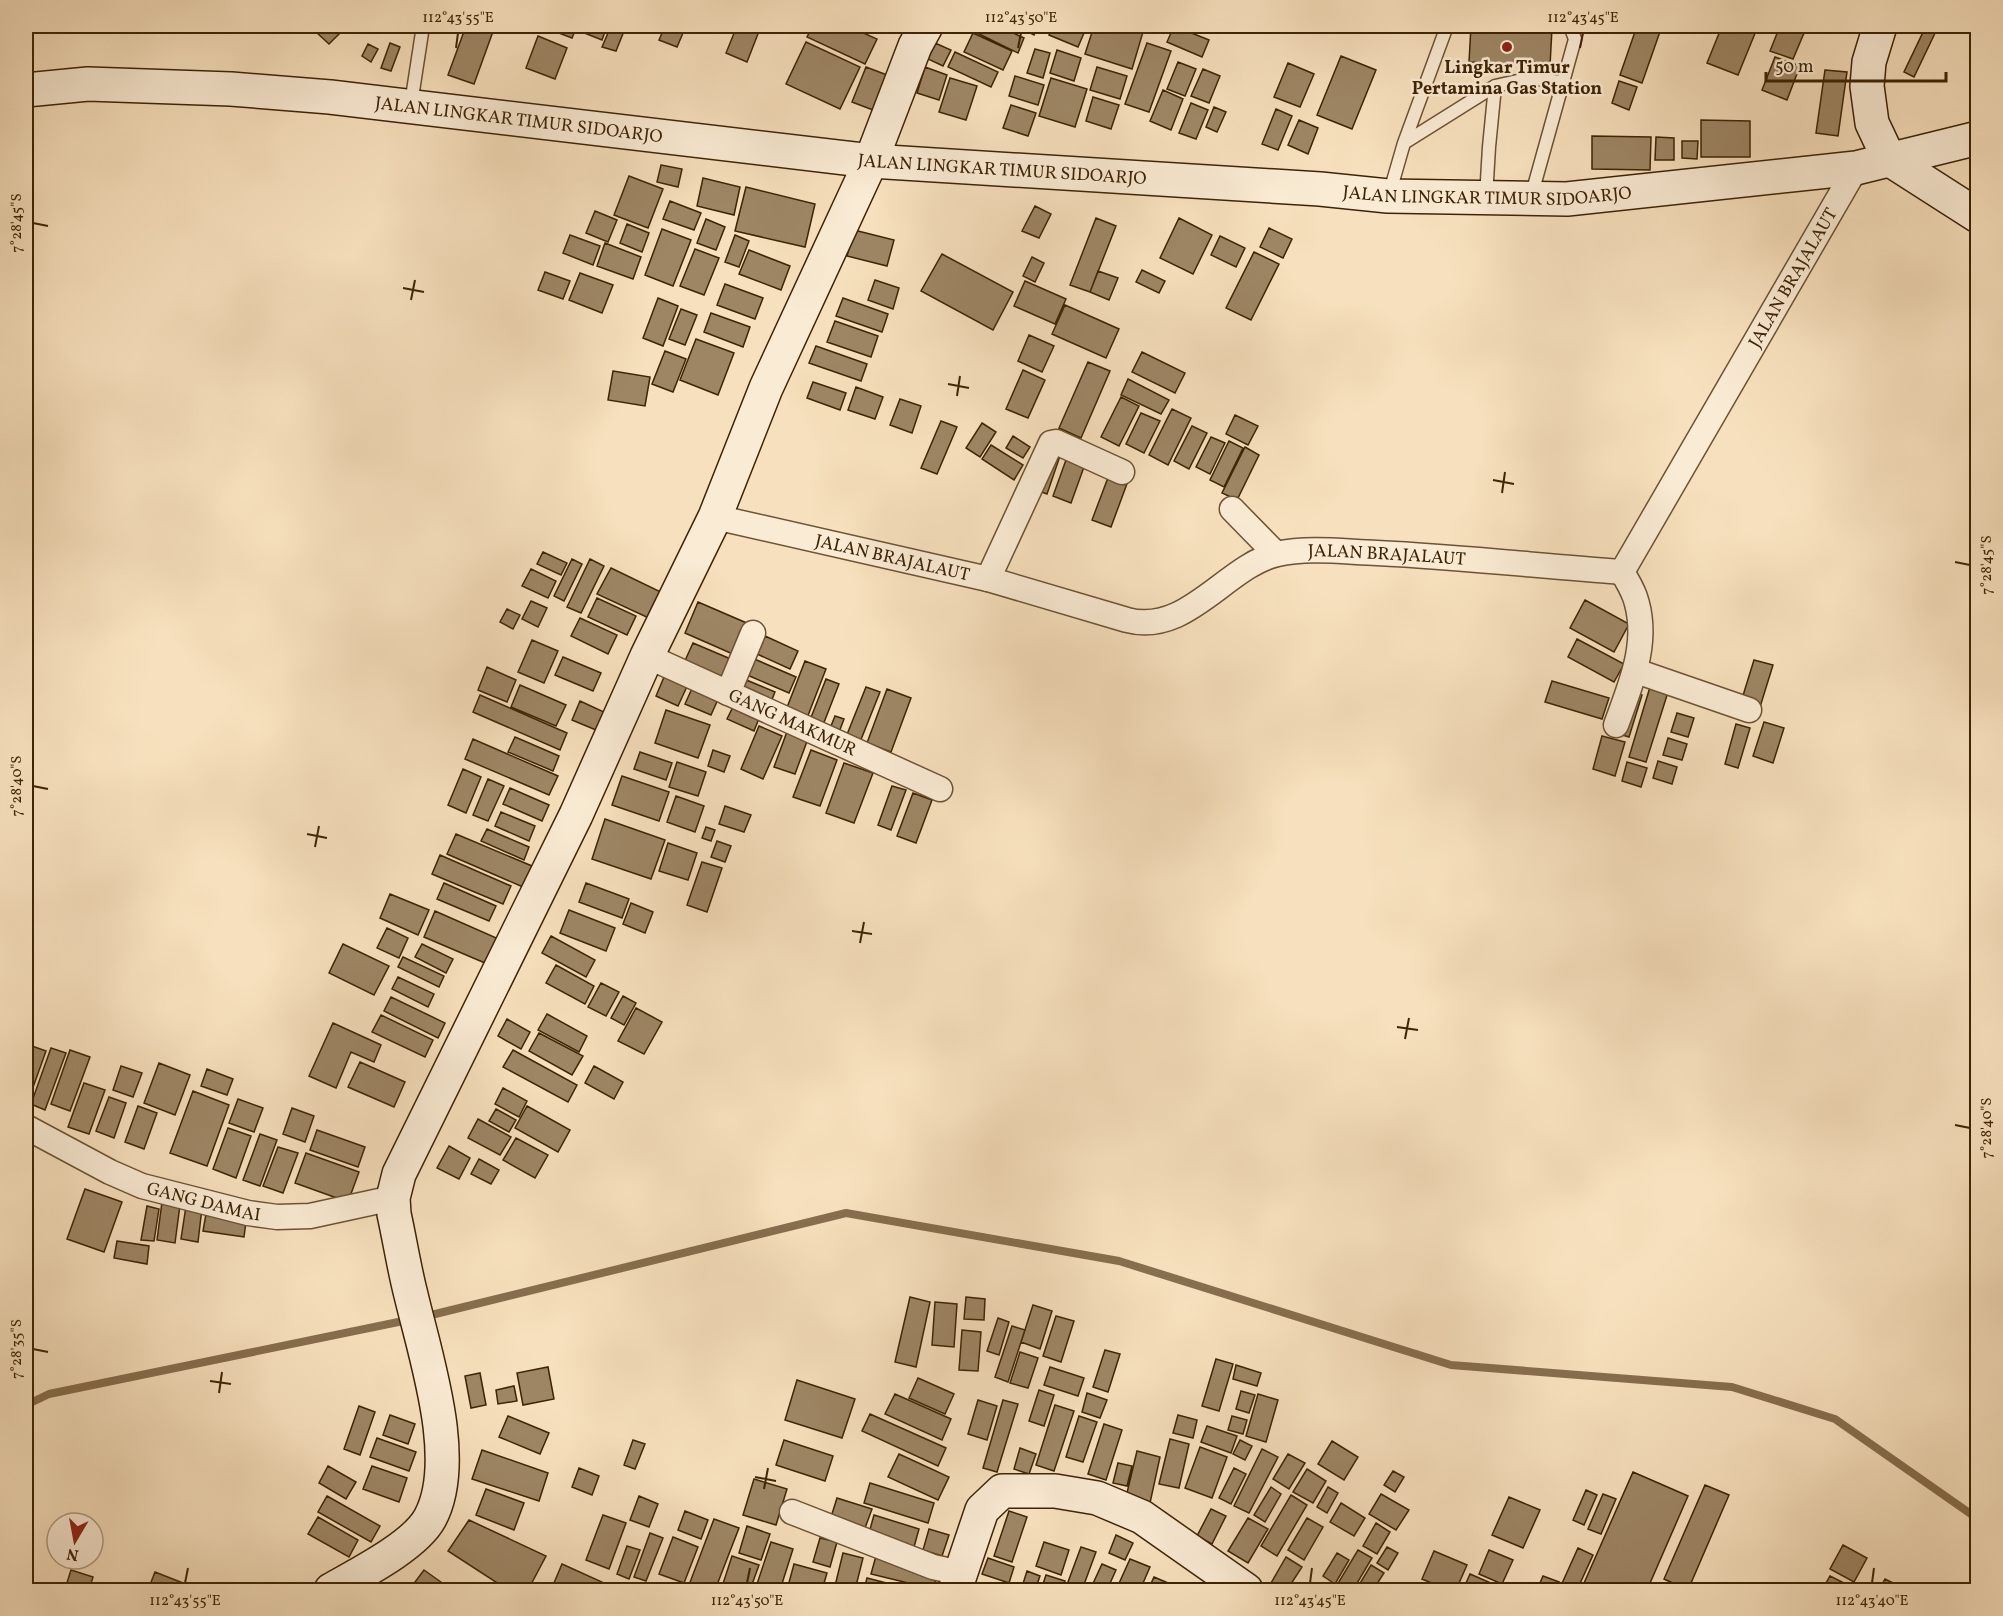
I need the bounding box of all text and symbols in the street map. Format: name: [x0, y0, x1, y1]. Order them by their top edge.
text: 112°43'55"E: [422, 8, 494, 29]
text: 112°43'50"E: [985, 8, 1057, 29]
text: 112°43'45"E: [1547, 8, 1619, 29]
marker: Lingkar Timur Pertamina Gas Station: [1500, 40, 1514, 54]
scale bar: [1766, 45, 1946, 83]
text: 50 m: [1775, 55, 1814, 80]
place label: Lingkar Timur Pertamina Gas Station: [1412, 56, 1602, 102]
street label: JALAN LINGKAR TIMUR SIDOARJO: [374, 91, 664, 150]
street label: JALAN LINGKAR TIMUR SIDOARJO: [856, 149, 1147, 192]
street label: JALAN LINGKAR TIMUR SIDOARJO: [1341, 180, 1633, 213]
text: 7°28'45"S: [7, 193, 28, 253]
street label: JALAN BRAJALAUT: [1743, 203, 1844, 353]
street label: JALAN BRAJALAUT: [812, 529, 972, 589]
text: 7°28'45"S: [1977, 535, 1998, 595]
street label: JALAN BRAJALAUT: [1308, 539, 1467, 573]
street label: GANG MAKMUR: [724, 684, 860, 763]
text: 7°28'40"S: [7, 755, 28, 817]
text: 7°28'40"S: [1977, 1097, 1998, 1159]
street label: GANG DAMAI: [144, 1177, 262, 1229]
text: 7°28'35"S: [7, 1319, 28, 1379]
north arrow: [45, 1511, 105, 1571]
text: N: [65, 1542, 80, 1566]
text: 112°43'55"E: [149, 1591, 221, 1612]
text: 112°43'50"E: [711, 1591, 783, 1612]
text: 112°43'45"E: [1274, 1591, 1346, 1612]
text: 112°43'40"E: [1835, 1591, 1909, 1612]

